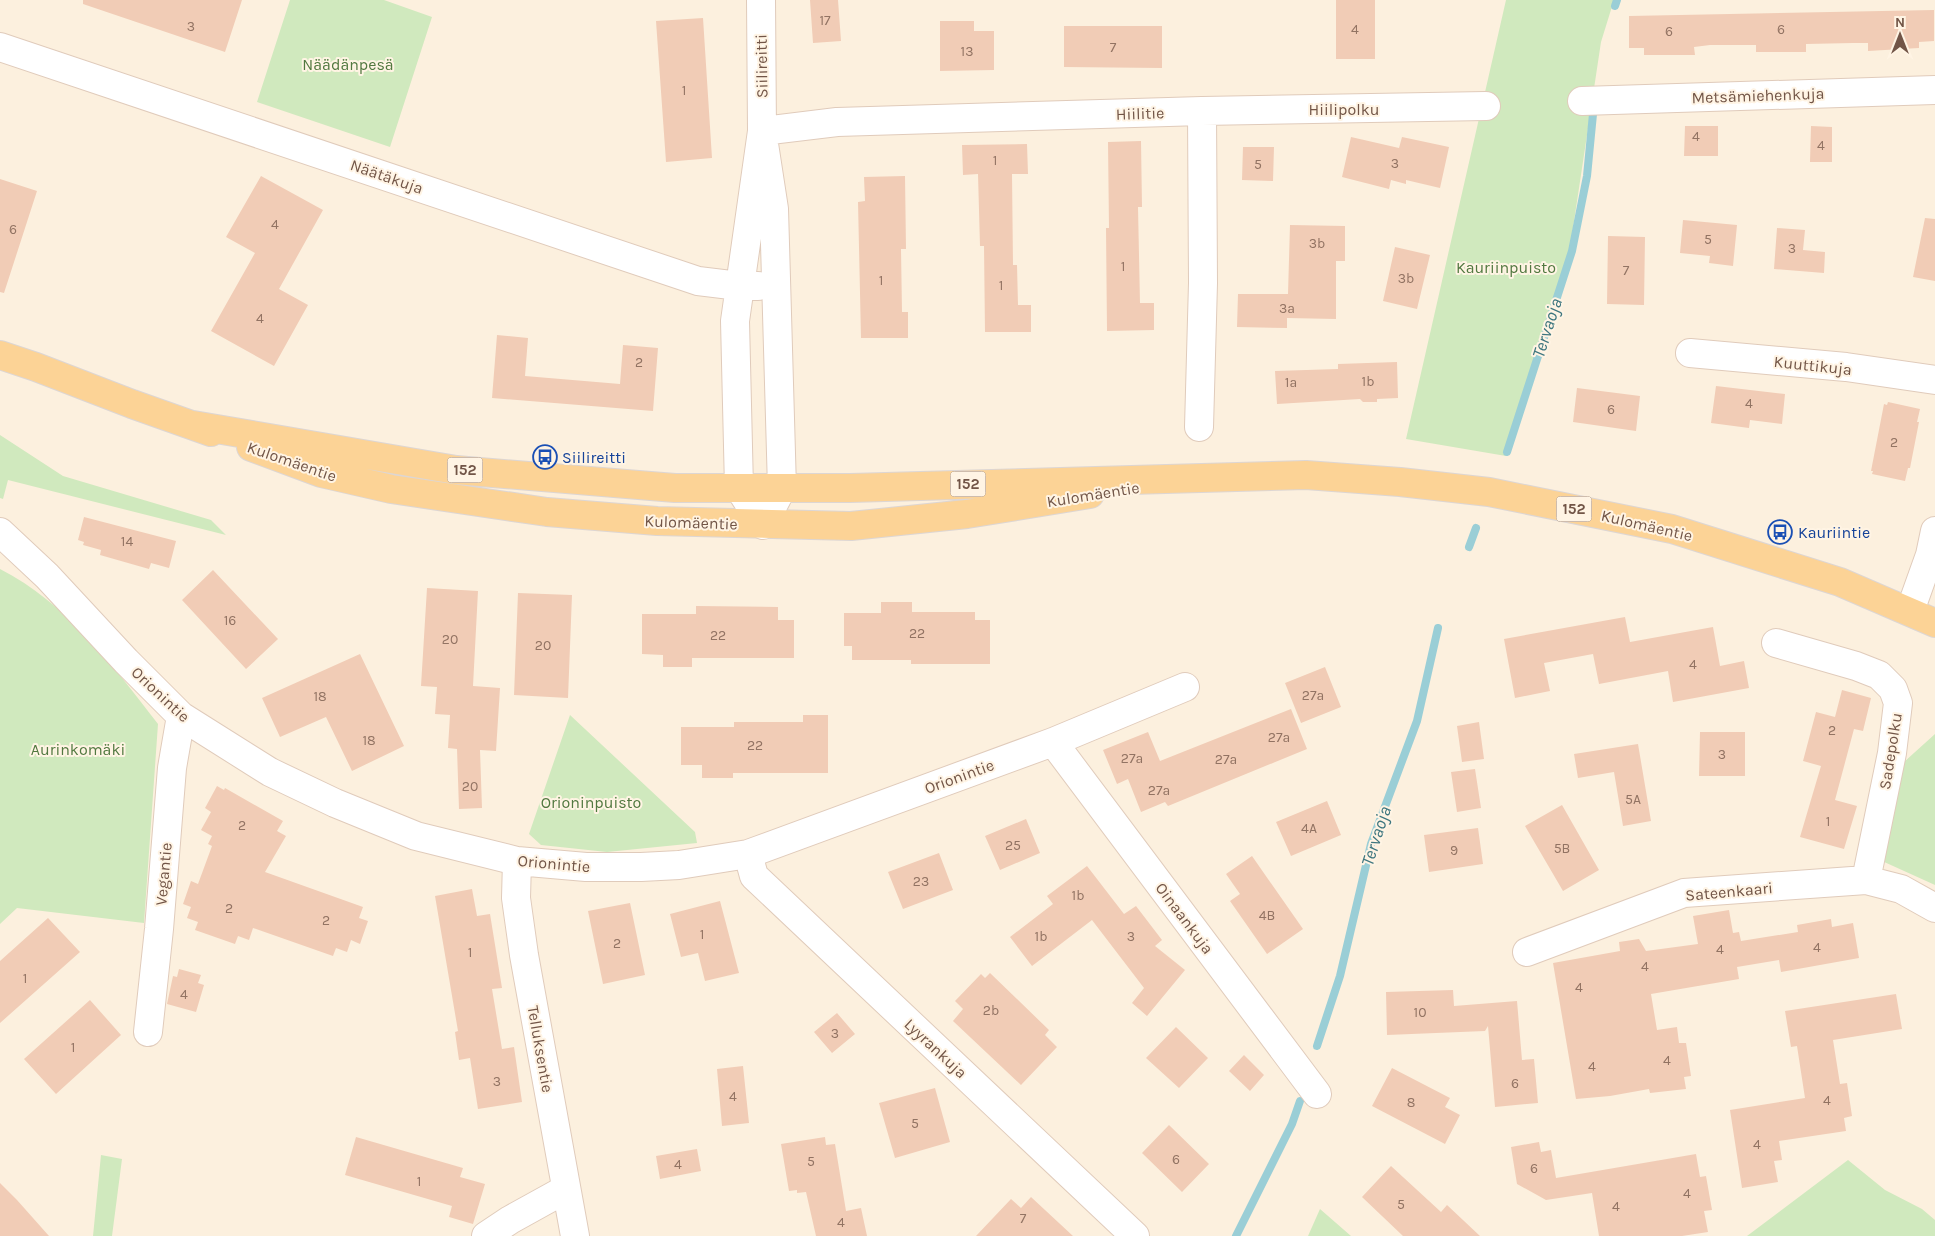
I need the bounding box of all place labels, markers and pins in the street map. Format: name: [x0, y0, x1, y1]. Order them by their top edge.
bus stop icon: Siilireitti: [532, 444, 558, 470]
place label: Siilireitti: [562, 448, 626, 467]
bus stop icon: Kauriintie: [1767, 519, 1793, 545]
place label: Kauriintie: [1798, 523, 1870, 542]

